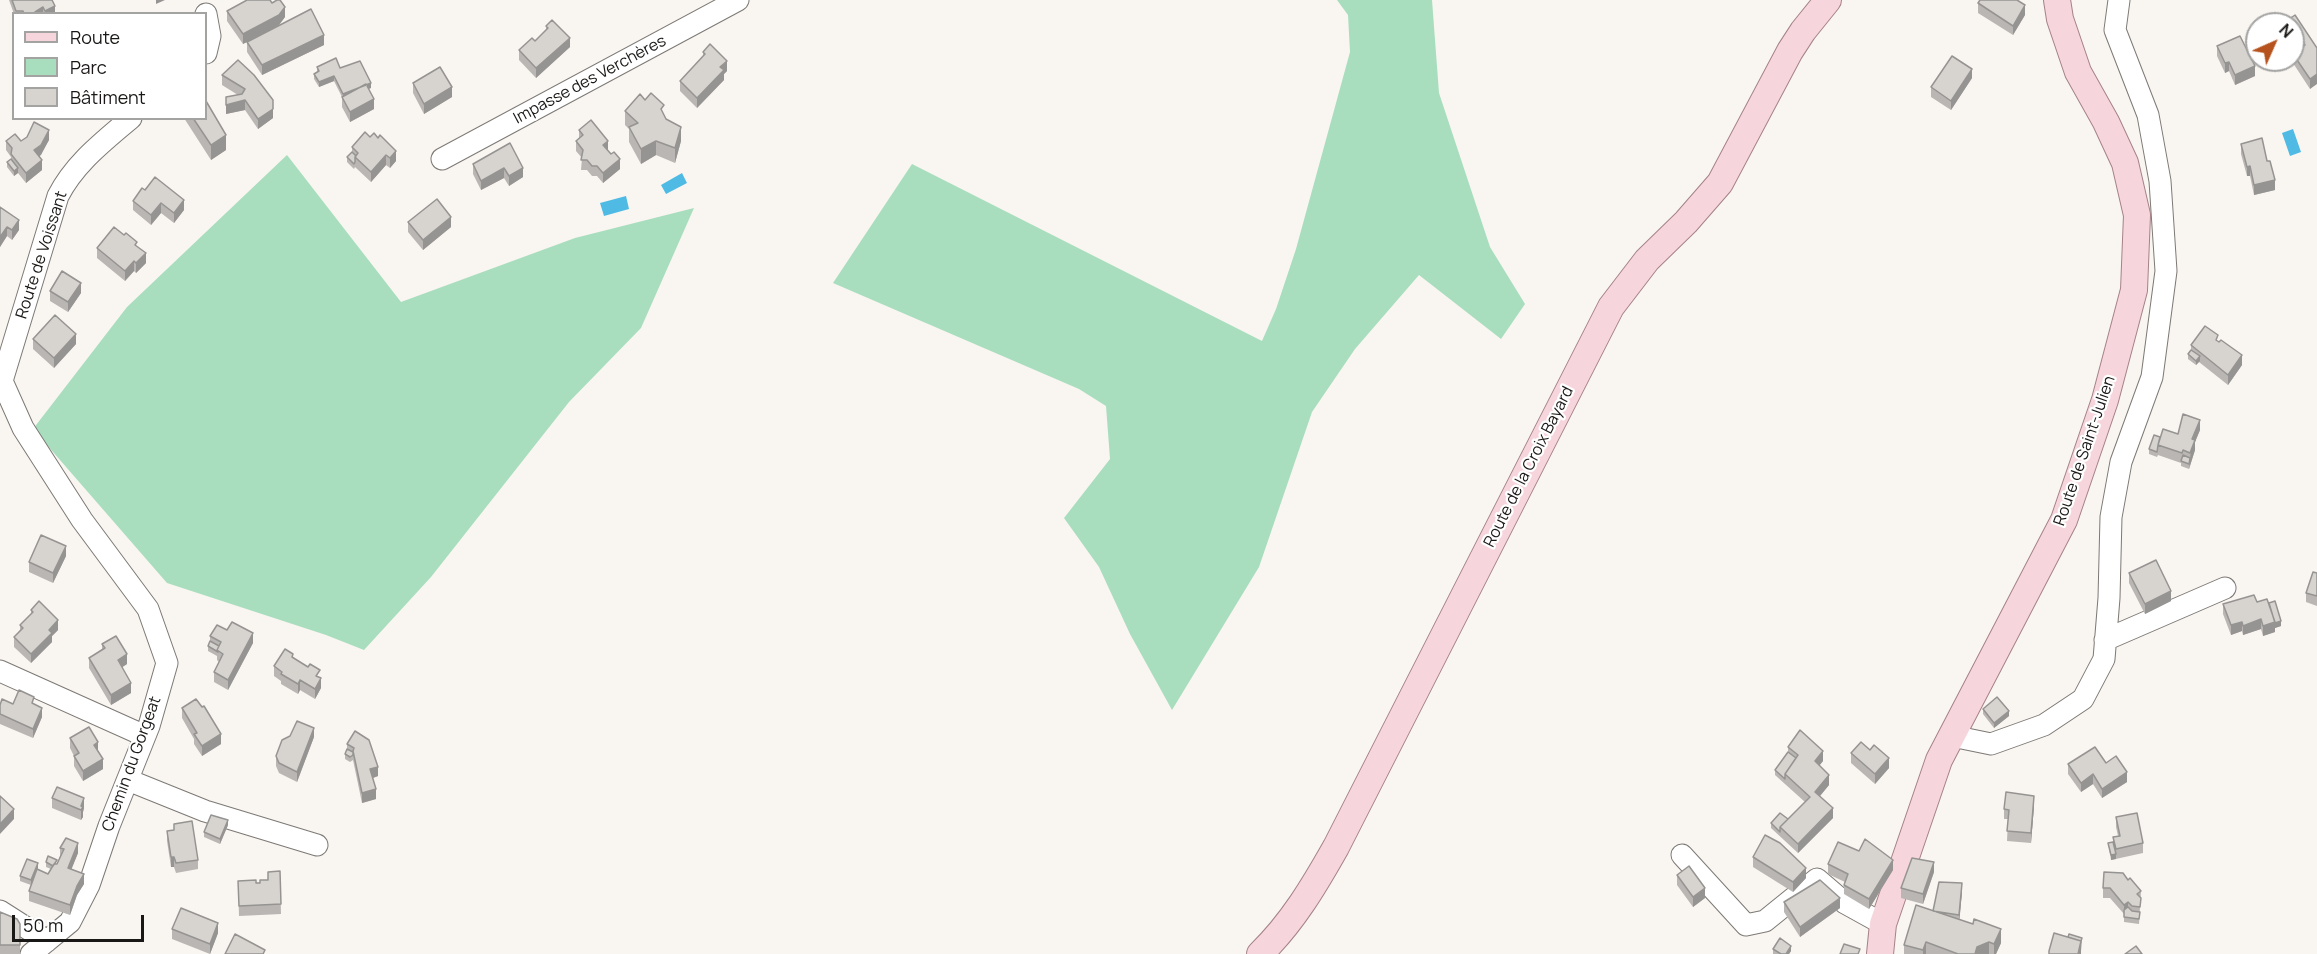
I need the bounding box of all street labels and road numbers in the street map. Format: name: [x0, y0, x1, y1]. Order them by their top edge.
street label: Impasse des Verchères: [510, 32, 670, 128]
street label: Route de Voissant: [12, 189, 72, 321]
street label: Route de Saint-Julien: [2050, 373, 2120, 529]
street label: Route de la Croix Bayard: [1480, 383, 1578, 551]
street label: Chemin du Gorgeat: [99, 694, 165, 834]

